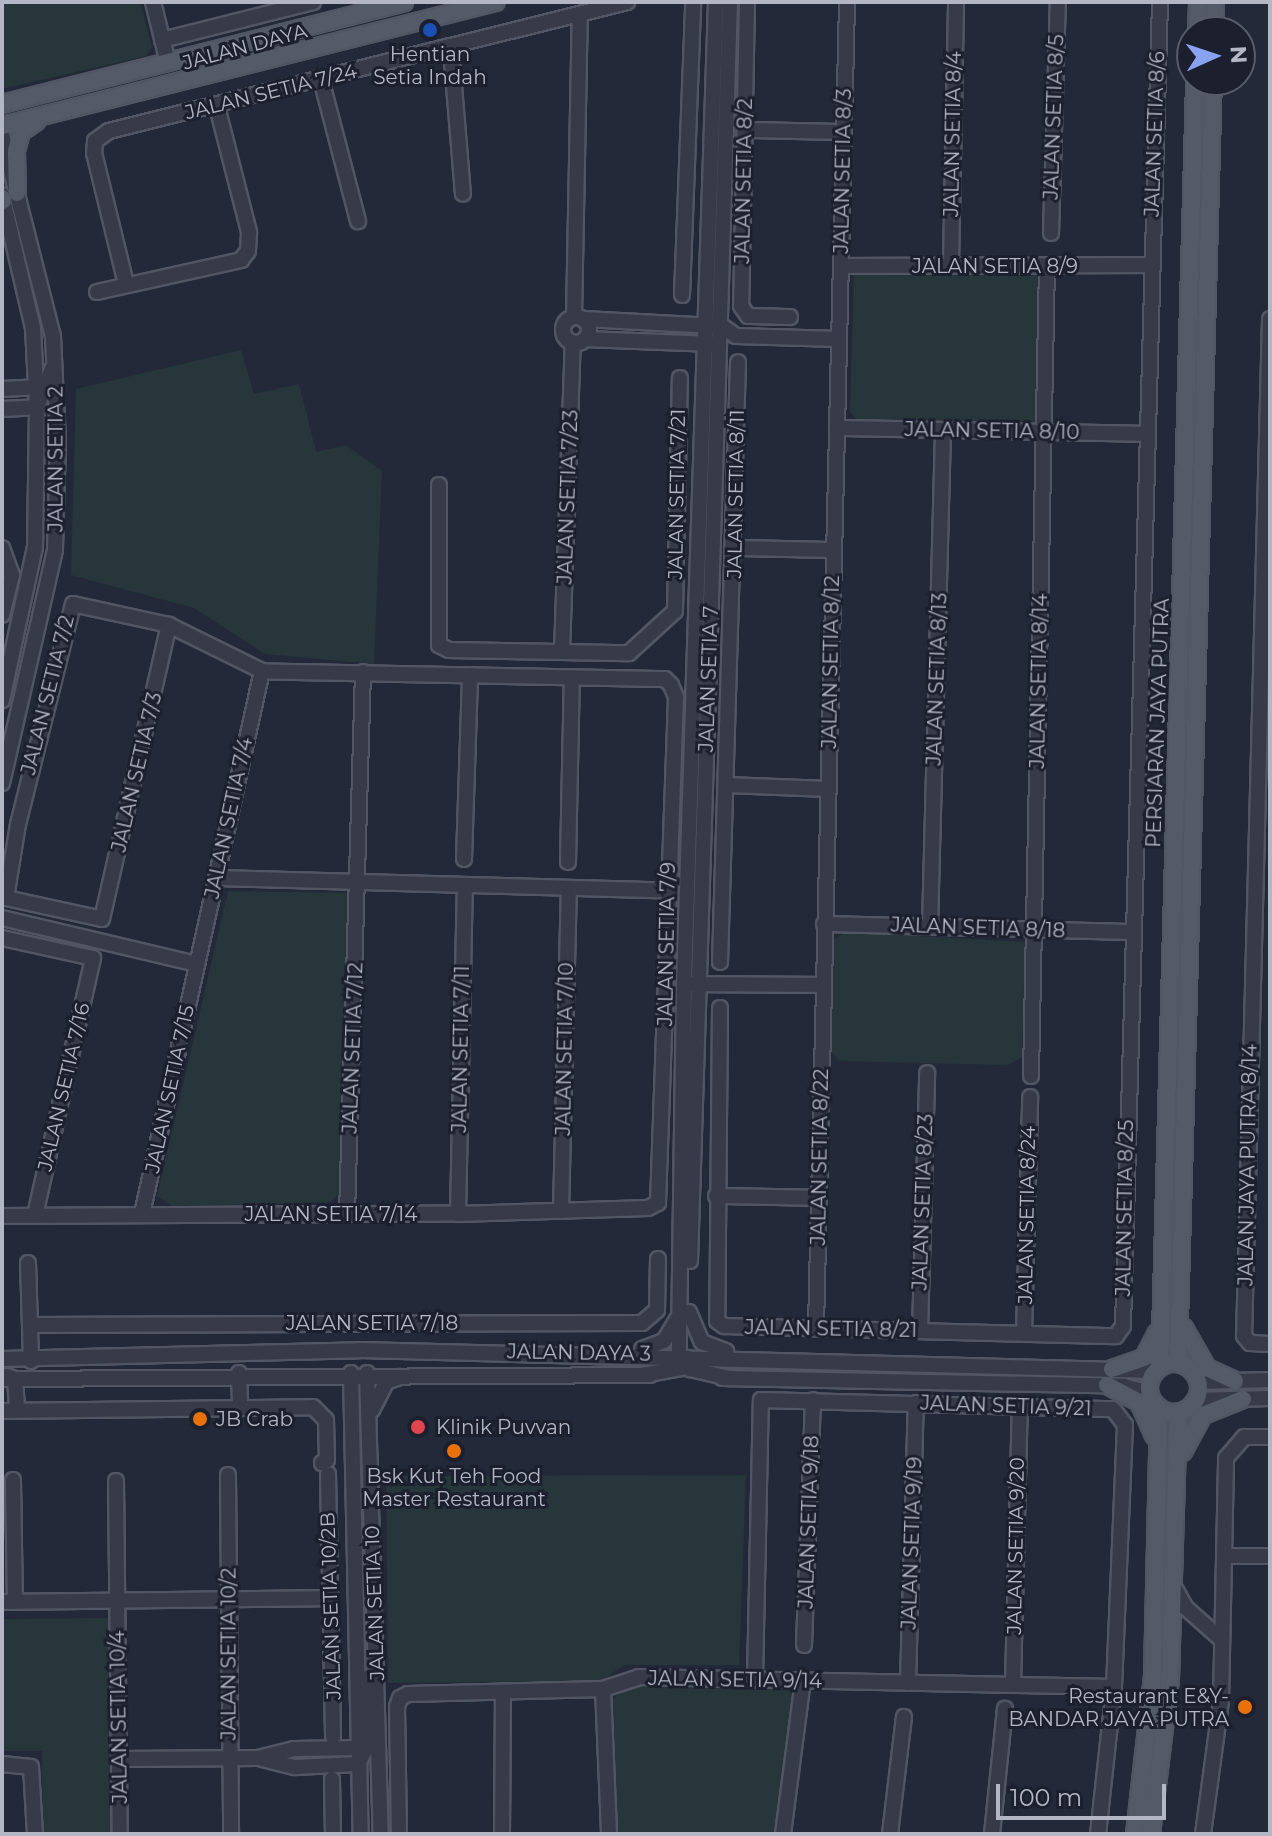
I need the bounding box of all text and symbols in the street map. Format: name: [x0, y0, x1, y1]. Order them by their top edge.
north arrow: [1176, 16, 1256, 96]
street label: JALAN DAYA: [180, 19, 310, 75]
marker: Hentian Setia Indah: [421, 21, 439, 39]
street label: JALAN SETIA 8/5: [1039, 34, 1069, 200]
place label: Hentian Setia Indah: [373, 42, 487, 89]
text: N: [1225, 45, 1252, 64]
street label: JALAN SETIA 8/4: [940, 51, 966, 217]
street label: JALAN SETIA 8/6: [1140, 51, 1170, 217]
street label: JALAN SETIA 7/24: [183, 59, 359, 125]
street label: JALAN SETIA 8/3: [830, 88, 856, 254]
street label: JALAN SETIA 8/2: [731, 98, 757, 264]
street label: JALAN SETIA 8/9: [912, 254, 1078, 278]
street label: JALAN SETIA 2: [44, 386, 68, 532]
street label: JALAN SETIA 7/21: [664, 408, 690, 580]
street label: JALAN SETIA 7/23: [553, 409, 583, 585]
street label: JALAN SETIA 8/11: [723, 409, 749, 579]
street label: JALAN SETIA 8/10: [904, 417, 1080, 445]
street label: JALAN SETIA 8/12: [817, 575, 845, 749]
street label: JALAN SETIA 8/13: [922, 592, 952, 766]
street label: JALAN SETIA 8/14: [1025, 593, 1053, 769]
street label: PERSIARAN JAYA PUTRA: [1142, 598, 1174, 848]
street label: JALAN SETIA 7: [694, 606, 724, 752]
street label: JALAN SETIA 7/2: [17, 613, 79, 777]
street label: JALAN SETIA 7/3: [107, 690, 167, 854]
street label: JALAN SETIA 7/4: [200, 735, 258, 901]
street label: JALAN SETIA 7/9: [654, 862, 680, 1026]
street label: JALAN SETIA 8/18: [890, 913, 1066, 943]
street label: JALAN SETIA 7/12: [338, 962, 368, 1134]
street label: JALAN SETIA 7/10: [551, 962, 579, 1136]
street label: JALAN SETIA 7/11: [448, 965, 474, 1133]
street label: JALAN SETIA 7/16: [33, 1000, 95, 1174]
street label: JALAN SETIA 7/15: [140, 1003, 200, 1175]
street label: JALAN JAYA PUTRA 8/14: [1234, 1044, 1262, 1286]
street label: JALAN SETIA 8/22: [806, 1068, 834, 1246]
street label: JALAN SETIA 8/23: [908, 1113, 938, 1291]
street label: JALAN SETIA 8/25: [1111, 1120, 1139, 1296]
street label: JALAN SETIA 8/24: [1013, 1126, 1041, 1304]
street label: JALAN SETIA 7/14: [244, 1202, 418, 1226]
street label: JALAN SETIA 7/18: [286, 1311, 458, 1335]
street label: JALAN SETIA 8/21: [745, 1315, 917, 1343]
street label: JALAN DAYA 3: [507, 1340, 651, 1366]
street label: JALAN SETIA 9/21: [920, 1391, 1092, 1421]
place label: JB Crab: [216, 1407, 293, 1431]
marker: JB Crab: [191, 1410, 209, 1428]
place label: Klinik Puvvan: [436, 1415, 571, 1439]
marker: Klinik Puvvan: [407, 1416, 429, 1438]
street label: JALAN SETIA 9/18: [794, 1435, 824, 1609]
marker: Bsk Kut Teh Food Master Restaurant: [445, 1442, 463, 1460]
street label: JALAN SETIA 9/19: [897, 1456, 927, 1630]
street label: JALAN SETIA 9/20: [1002, 1457, 1030, 1635]
place label: Bsk Kut Teh Food Master Restaurant: [362, 1464, 546, 1511]
street label: JALAN SETIA 10/2B: [316, 1512, 346, 1700]
street label: JALAN SETIA 10: [360, 1525, 390, 1681]
street label: JALAN SETIA 10/2: [217, 1568, 241, 1740]
street label: JALAN SETIA 10/4: [105, 1630, 133, 1804]
street label: JALAN SETIA 9/14: [648, 1666, 822, 1694]
place label: Restaurant E&Y- BANDAR JAYA PUTRA: [1008, 1684, 1229, 1731]
marker: Restaurant E&Y- BANDAR JAYA PUTRA: [1236, 1698, 1254, 1716]
scale bar: [1000, 1768, 1170, 1818]
text: 100 m: [1010, 1783, 1082, 1812]

